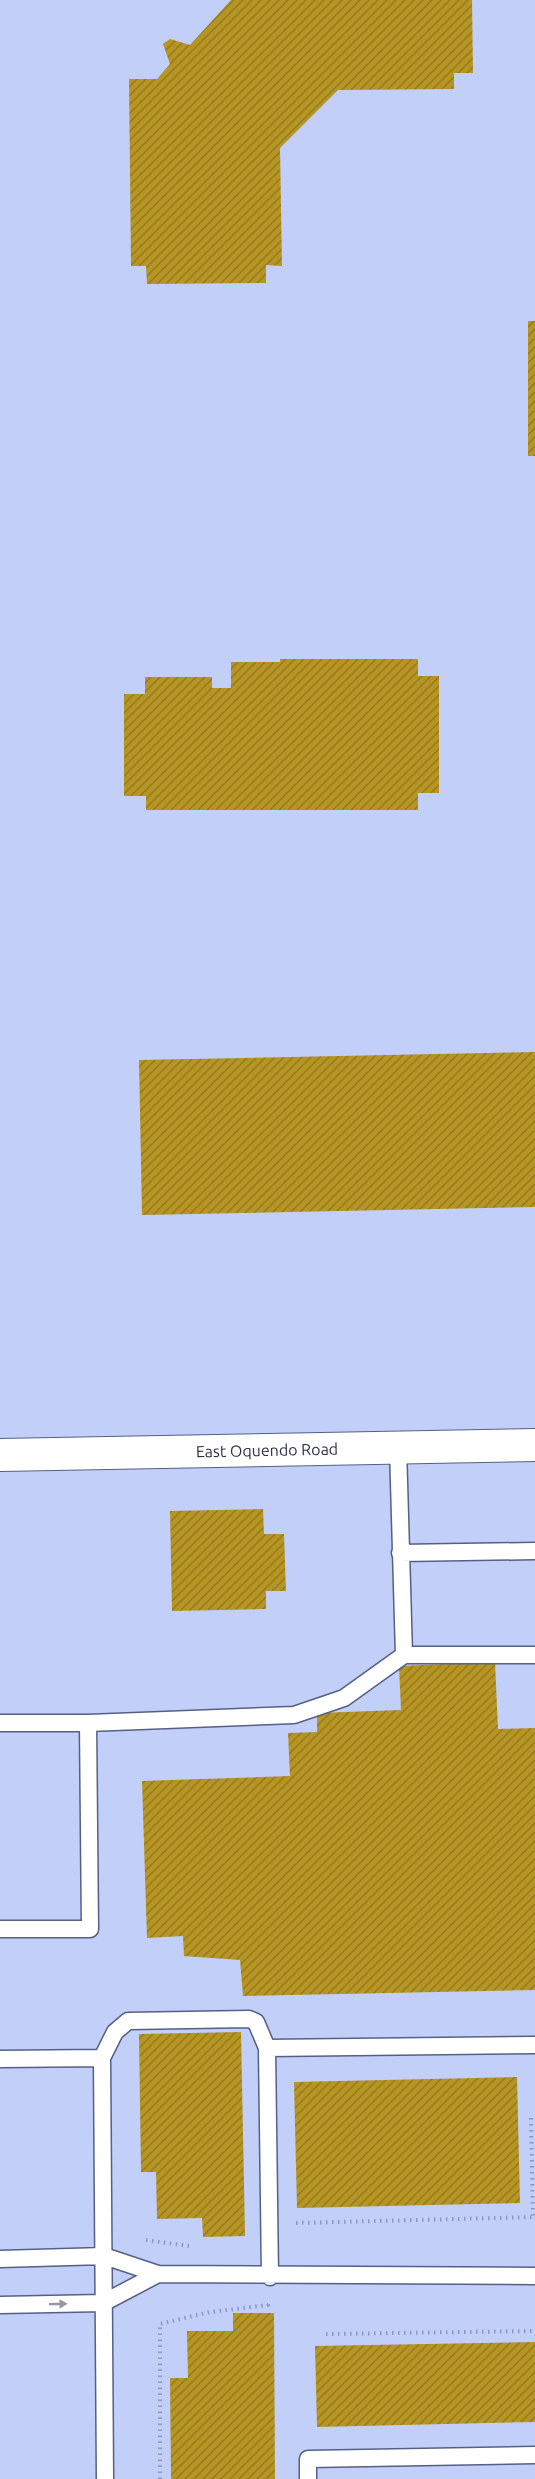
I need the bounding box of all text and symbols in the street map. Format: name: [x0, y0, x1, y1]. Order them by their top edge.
street label: East Oquendo Road: [196, 1440, 338, 1460]
one-way arrow: [49, 2299, 68, 2309]

